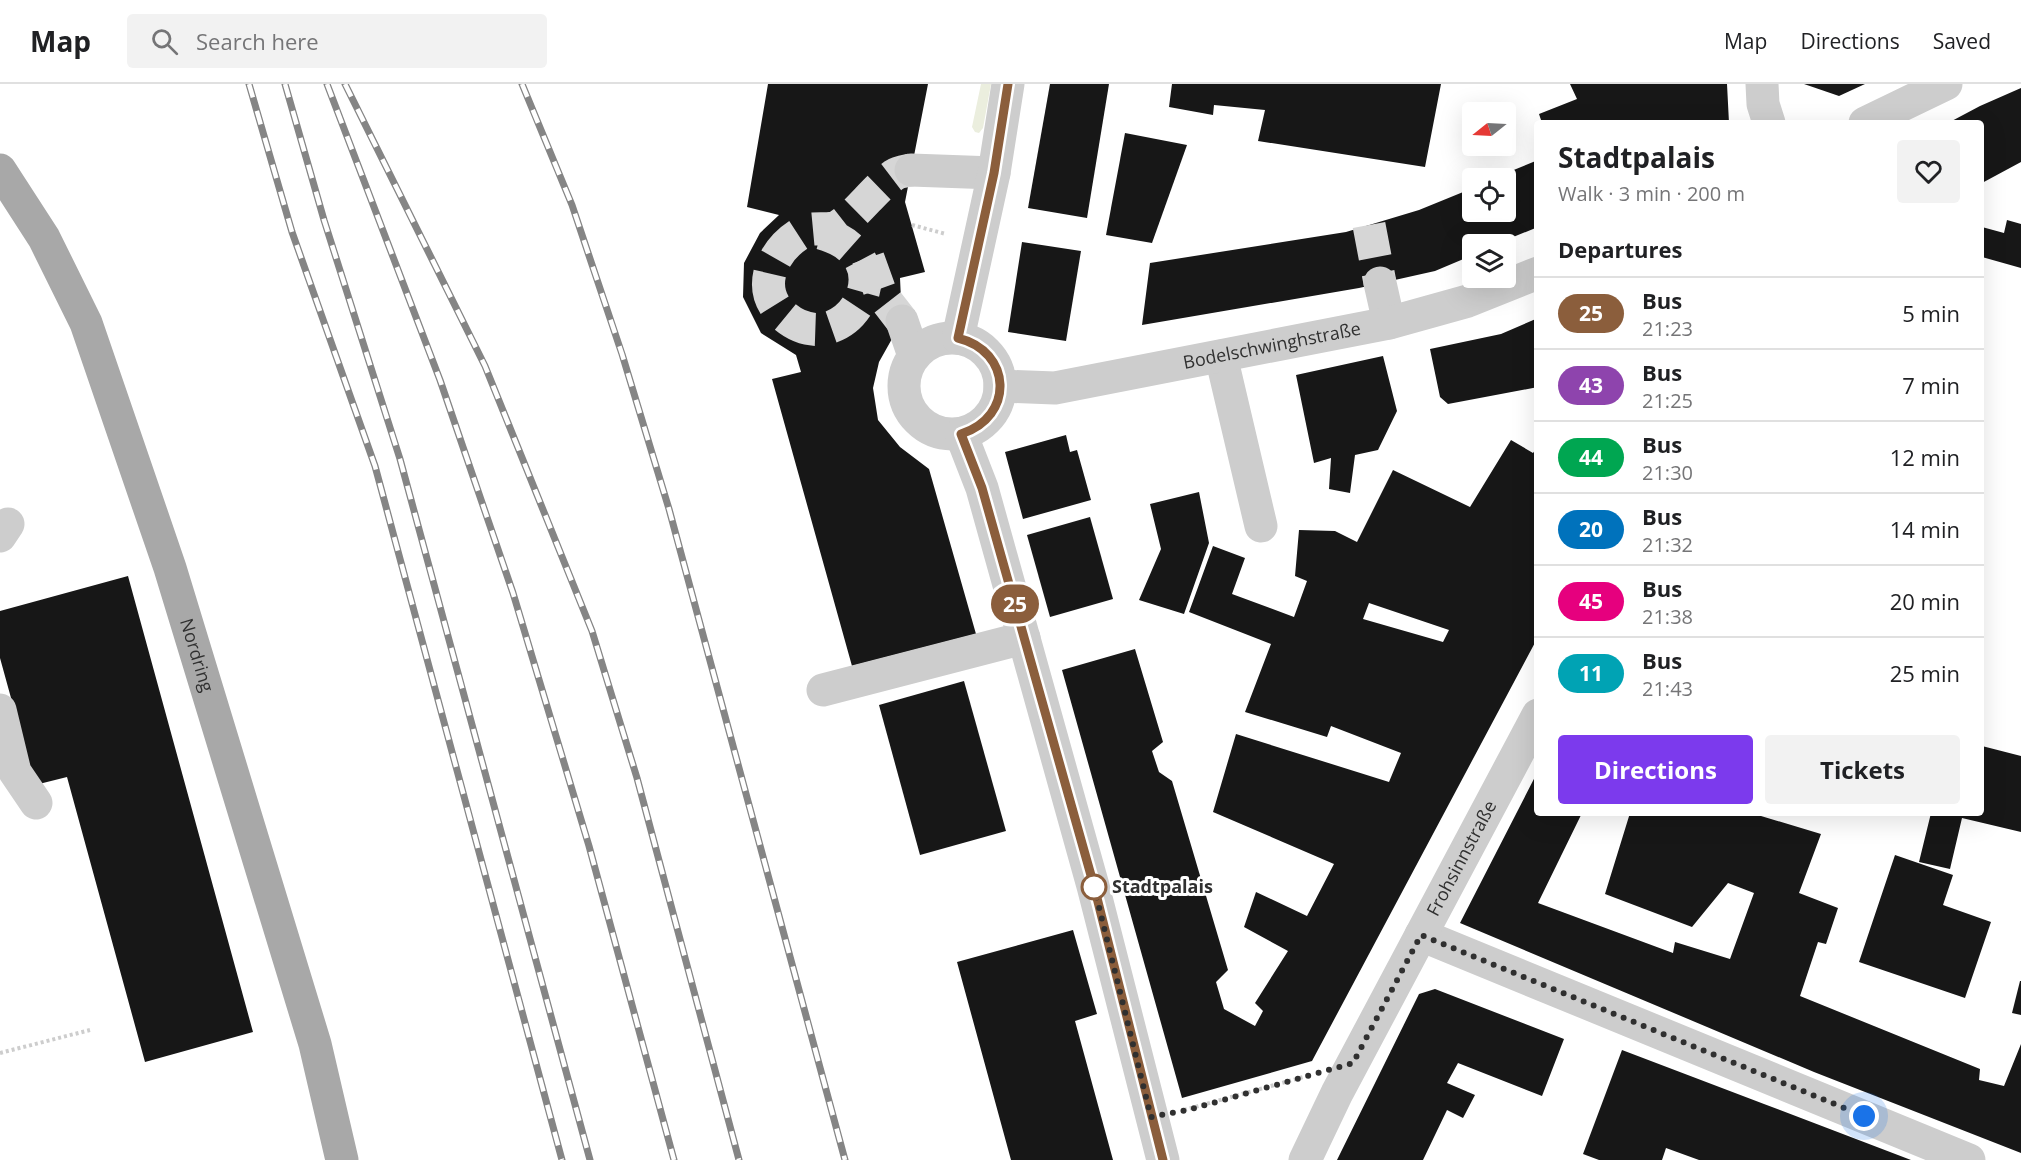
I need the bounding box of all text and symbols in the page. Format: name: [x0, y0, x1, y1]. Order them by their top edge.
search box: [127, 14, 547, 68]
text: Map: [30, 22, 91, 60]
icon: search: [148, 25, 181, 58]
text: Search here: [196, 26, 319, 56]
text: Map: [1724, 27, 1767, 55]
text: Directions: [1800, 27, 1900, 55]
text: Saved: [1933, 27, 1991, 55]
north arrow: [1462, 102, 1516, 156]
map controls: [1462, 102, 1516, 288]
text: Stadtpalais: [1558, 138, 1715, 176]
button: heart: [1897, 140, 1960, 203]
button: locate: [1462, 168, 1516, 222]
text: Walk · 3 min · 200 m: [1558, 180, 1745, 207]
button: layers: [1462, 234, 1516, 288]
text: Departures: [1558, 234, 1682, 264]
text: Bus: [1642, 285, 1682, 315]
text: 5 min: [1902, 298, 1960, 328]
text: 25: [1579, 299, 1603, 327]
text: 21:23: [1642, 315, 1693, 342]
street label: Bodelschwinghstraße: [1181, 316, 1363, 374]
text: Bus: [1642, 357, 1682, 387]
text: 7 min: [1902, 370, 1960, 400]
text: 43: [1579, 371, 1603, 399]
text: 21:25: [1642, 387, 1693, 414]
text: Bus: [1642, 429, 1682, 459]
text: 12 min: [1890, 442, 1960, 472]
text: 44: [1579, 443, 1603, 471]
text: 21:30: [1642, 459, 1693, 486]
text: Bus: [1642, 501, 1682, 531]
text: 14 min: [1890, 514, 1960, 544]
text: 20: [1579, 515, 1603, 543]
text: 21:32: [1642, 531, 1693, 558]
text: Bus: [1642, 573, 1682, 603]
line badge: 25: [988, 584, 1042, 624]
text: 20 min: [1890, 586, 1960, 616]
text: 45: [1579, 587, 1603, 615]
text: 25: [1003, 590, 1027, 618]
text: 21:38: [1642, 603, 1693, 630]
street label: Nordring: [175, 615, 220, 695]
text: Bus: [1642, 645, 1682, 675]
text: 25 min: [1890, 658, 1960, 688]
text: 11: [1579, 659, 1603, 687]
text: 21:43: [1642, 675, 1693, 702]
button: Directions: [1558, 735, 1753, 804]
button: Tickets: [1765, 735, 1960, 804]
street label: Frohsinnstraße: [1420, 796, 1501, 920]
marker: Stadtpalais: [1081, 874, 1107, 900]
place label: Stadtpalais: [1112, 874, 1213, 898]
your location: [1849, 1101, 1879, 1131]

